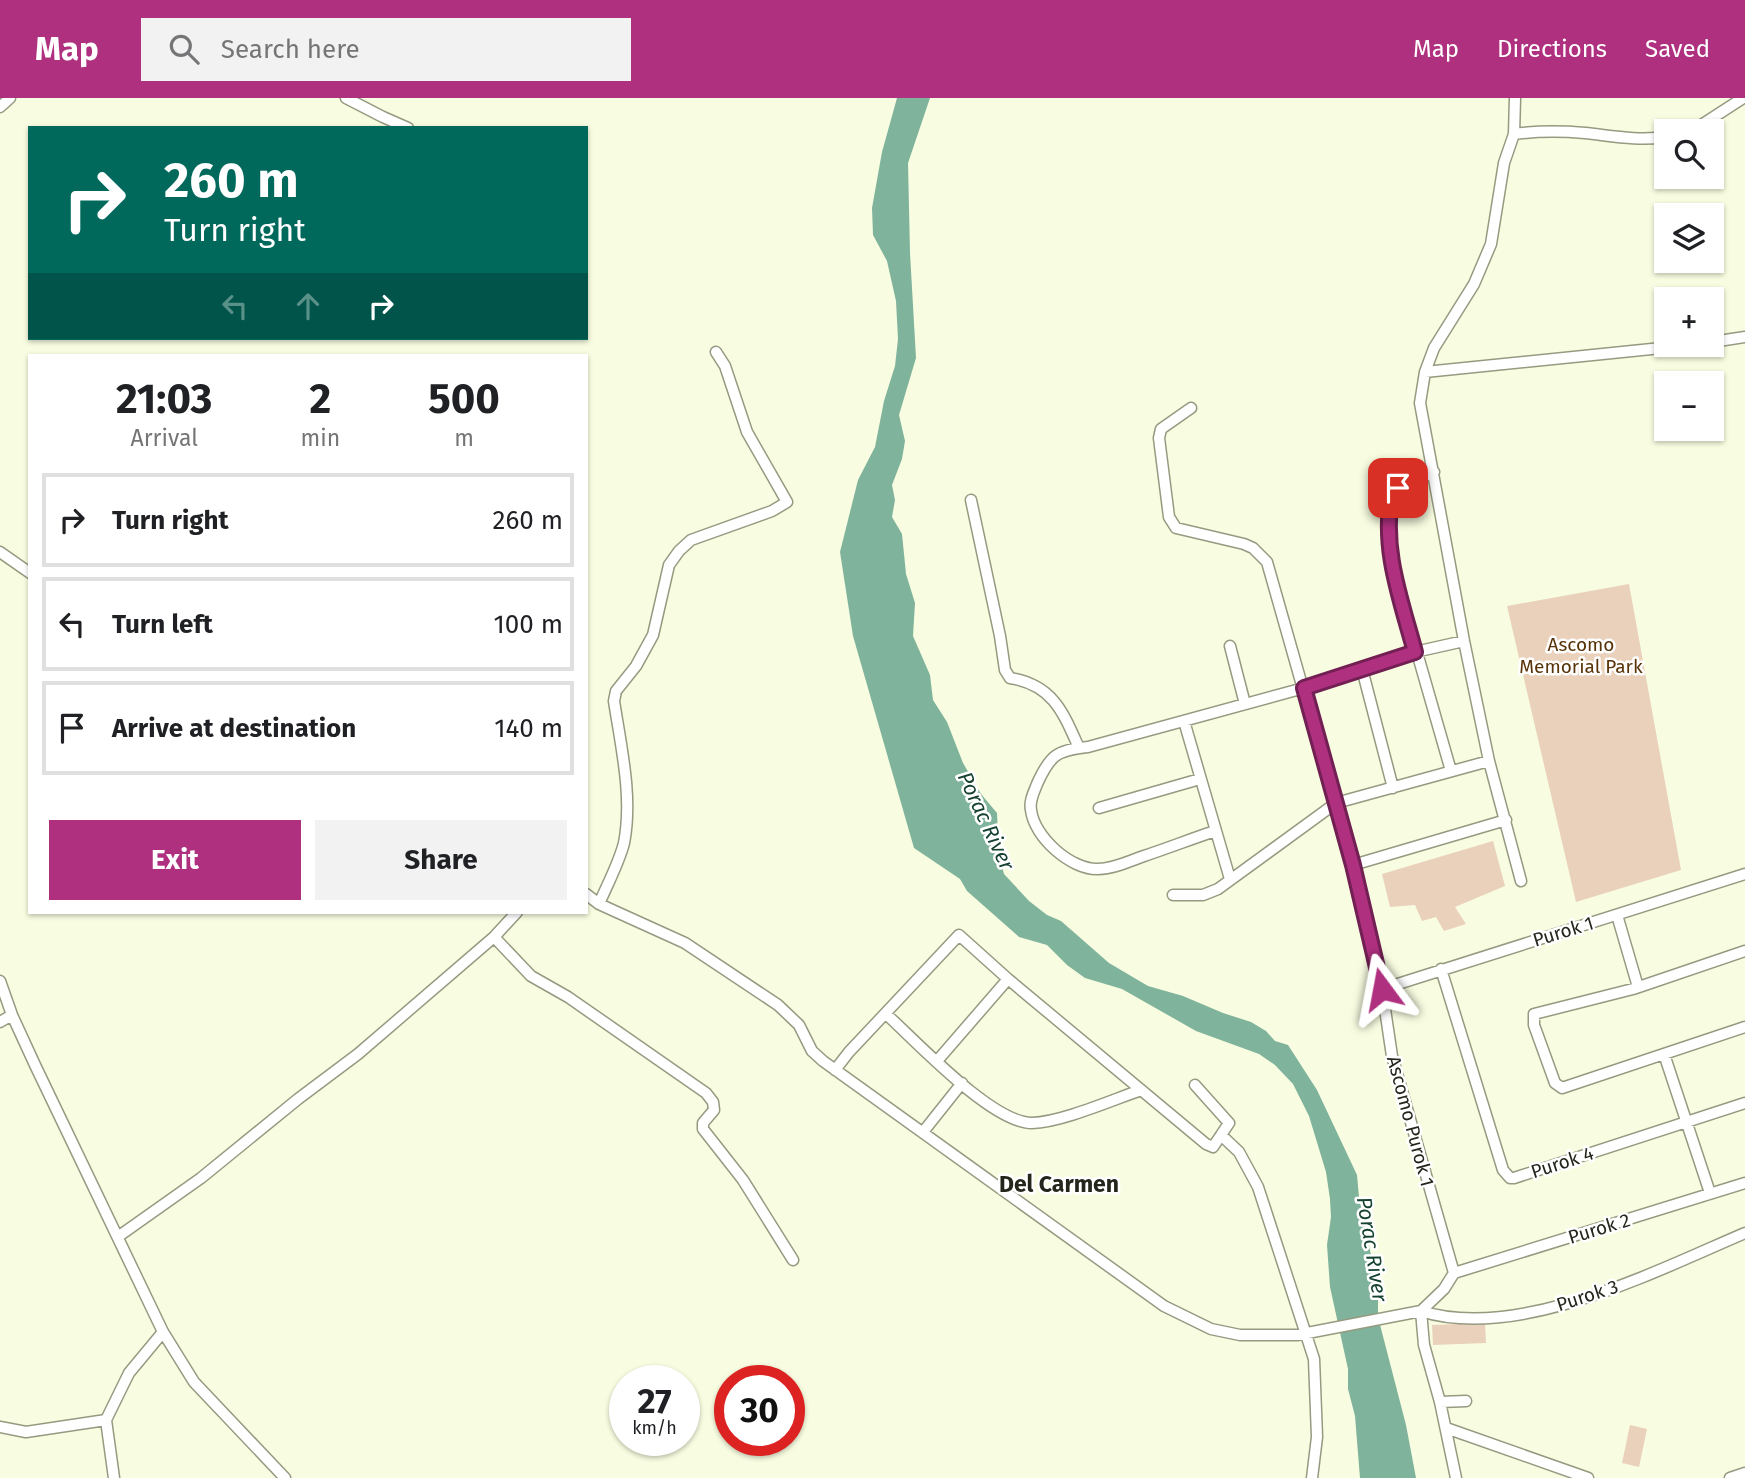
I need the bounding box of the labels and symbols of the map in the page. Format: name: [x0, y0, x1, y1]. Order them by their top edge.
pin: [1368, 458, 1428, 518]
park label: Ascomo Memorial Park: [1519, 633, 1643, 678]
water label: Porac River: [952, 768, 1021, 875]
street label: Purok 1: [1530, 911, 1596, 952]
position arrow: [1345, 952, 1419, 1026]
street label: Ascomo Purok 1: [1382, 1053, 1439, 1189]
street label: Purok 4: [1528, 1142, 1596, 1183]
district label: Del Carmen: [999, 1170, 1119, 1198]
water label: Porac River: [1351, 1195, 1393, 1304]
street label: Purok 2: [1565, 1208, 1633, 1249]
street label: Purok 3: [1553, 1275, 1621, 1316]
speed limit sign: 30: [714, 1365, 805, 1456]

